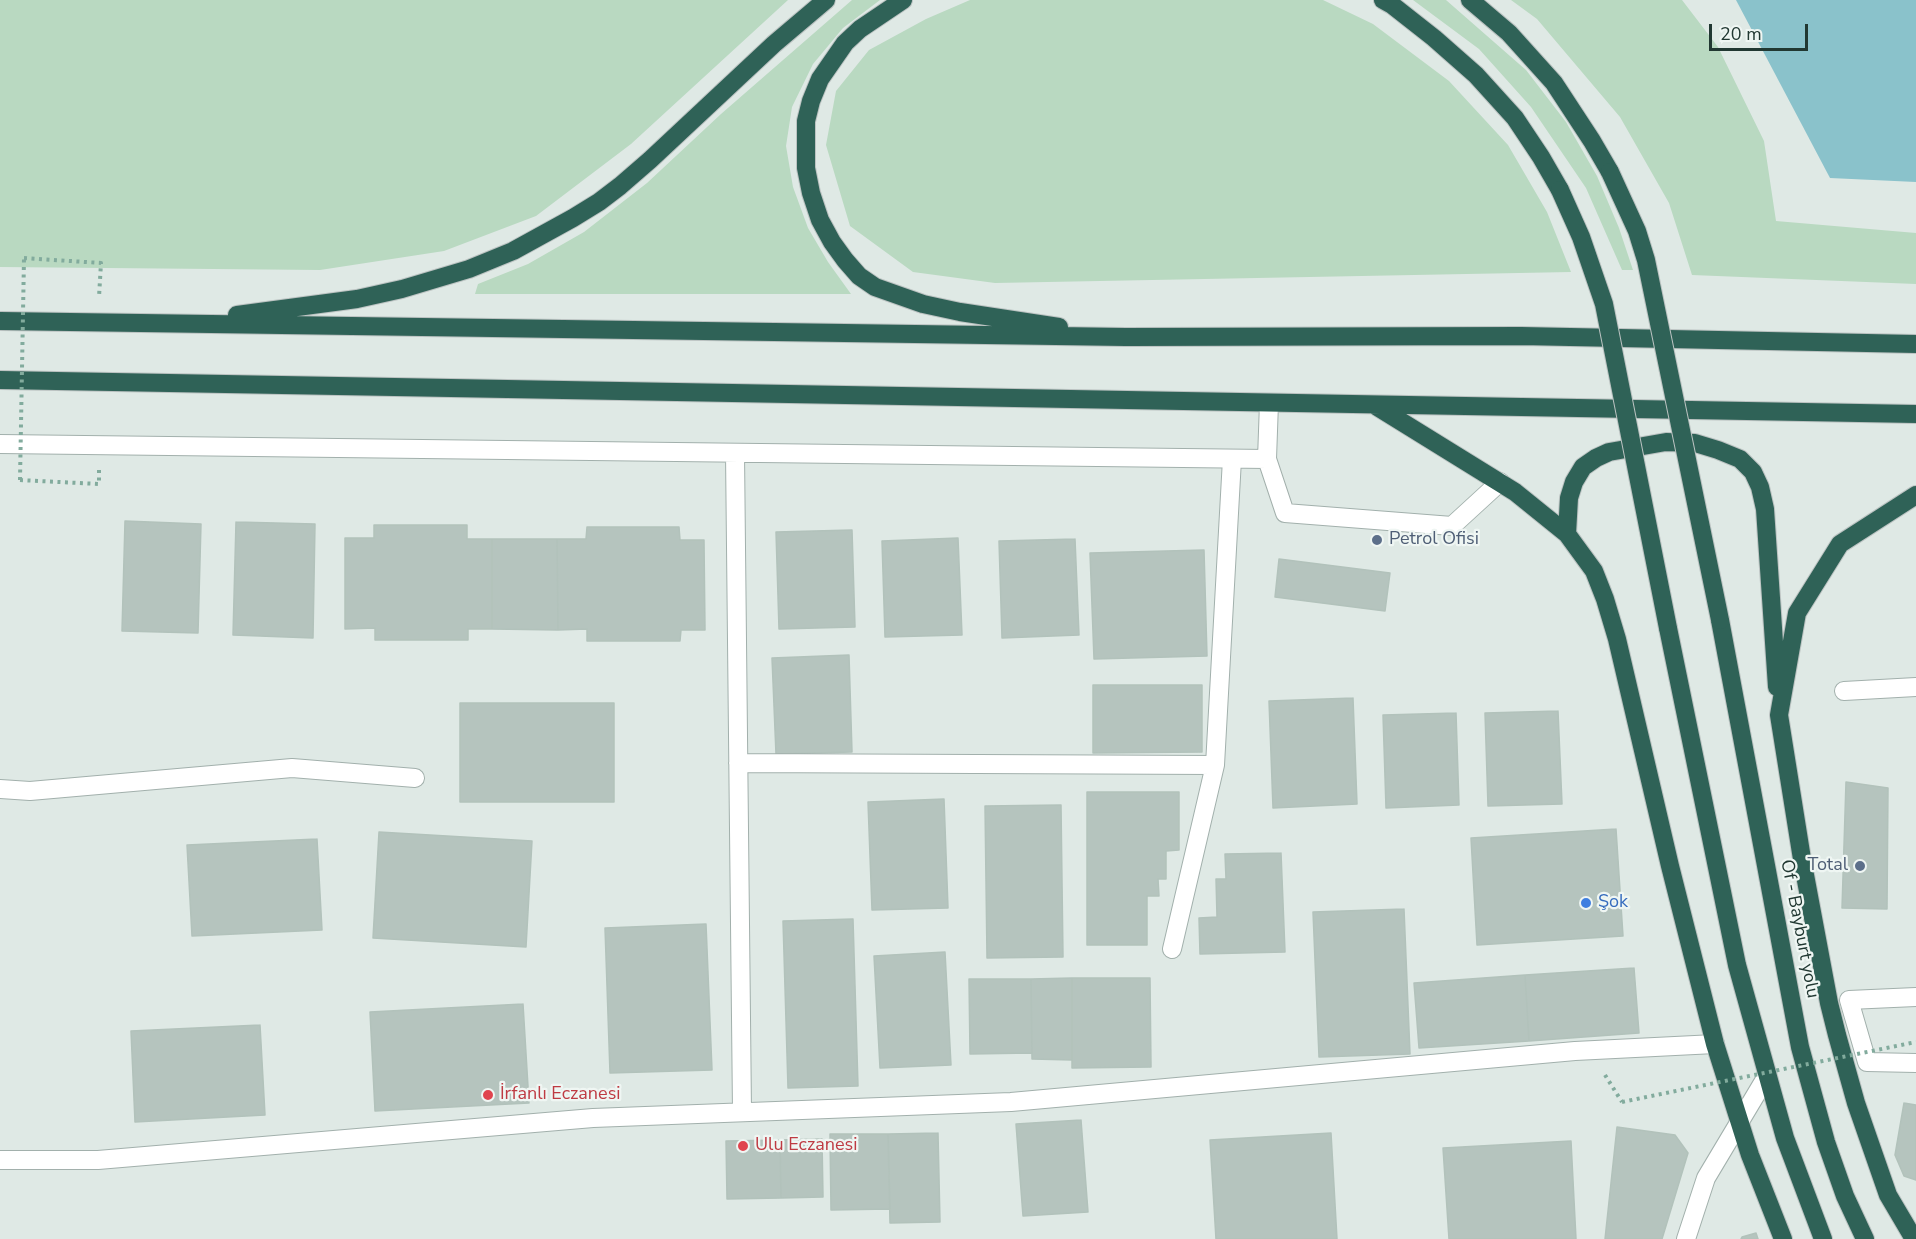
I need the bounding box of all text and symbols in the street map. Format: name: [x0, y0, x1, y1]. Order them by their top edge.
scale bar: [1712, 12, 1811, 50]
text: 20 m: [1720, 22, 1762, 46]
place label: Petrol Ofisi: [1389, 529, 1479, 551]
marker: Petrol Ofisi: [1370, 533, 1384, 547]
place label: Total: [1807, 855, 1848, 877]
street label: Of - Bayburt yolu: [1775, 858, 1823, 1000]
marker: Total: [1853, 859, 1867, 873]
place label: Şok: [1598, 892, 1628, 914]
marker: Şok: [1579, 896, 1593, 910]
place label: İrfanlı Eczanesi: [500, 1084, 620, 1106]
marker: İrfanlı Eczanesi: [481, 1088, 495, 1102]
place label: Ulu Eczanesi: [755, 1135, 857, 1157]
marker: Ulu Eczanesi: [736, 1139, 750, 1153]

